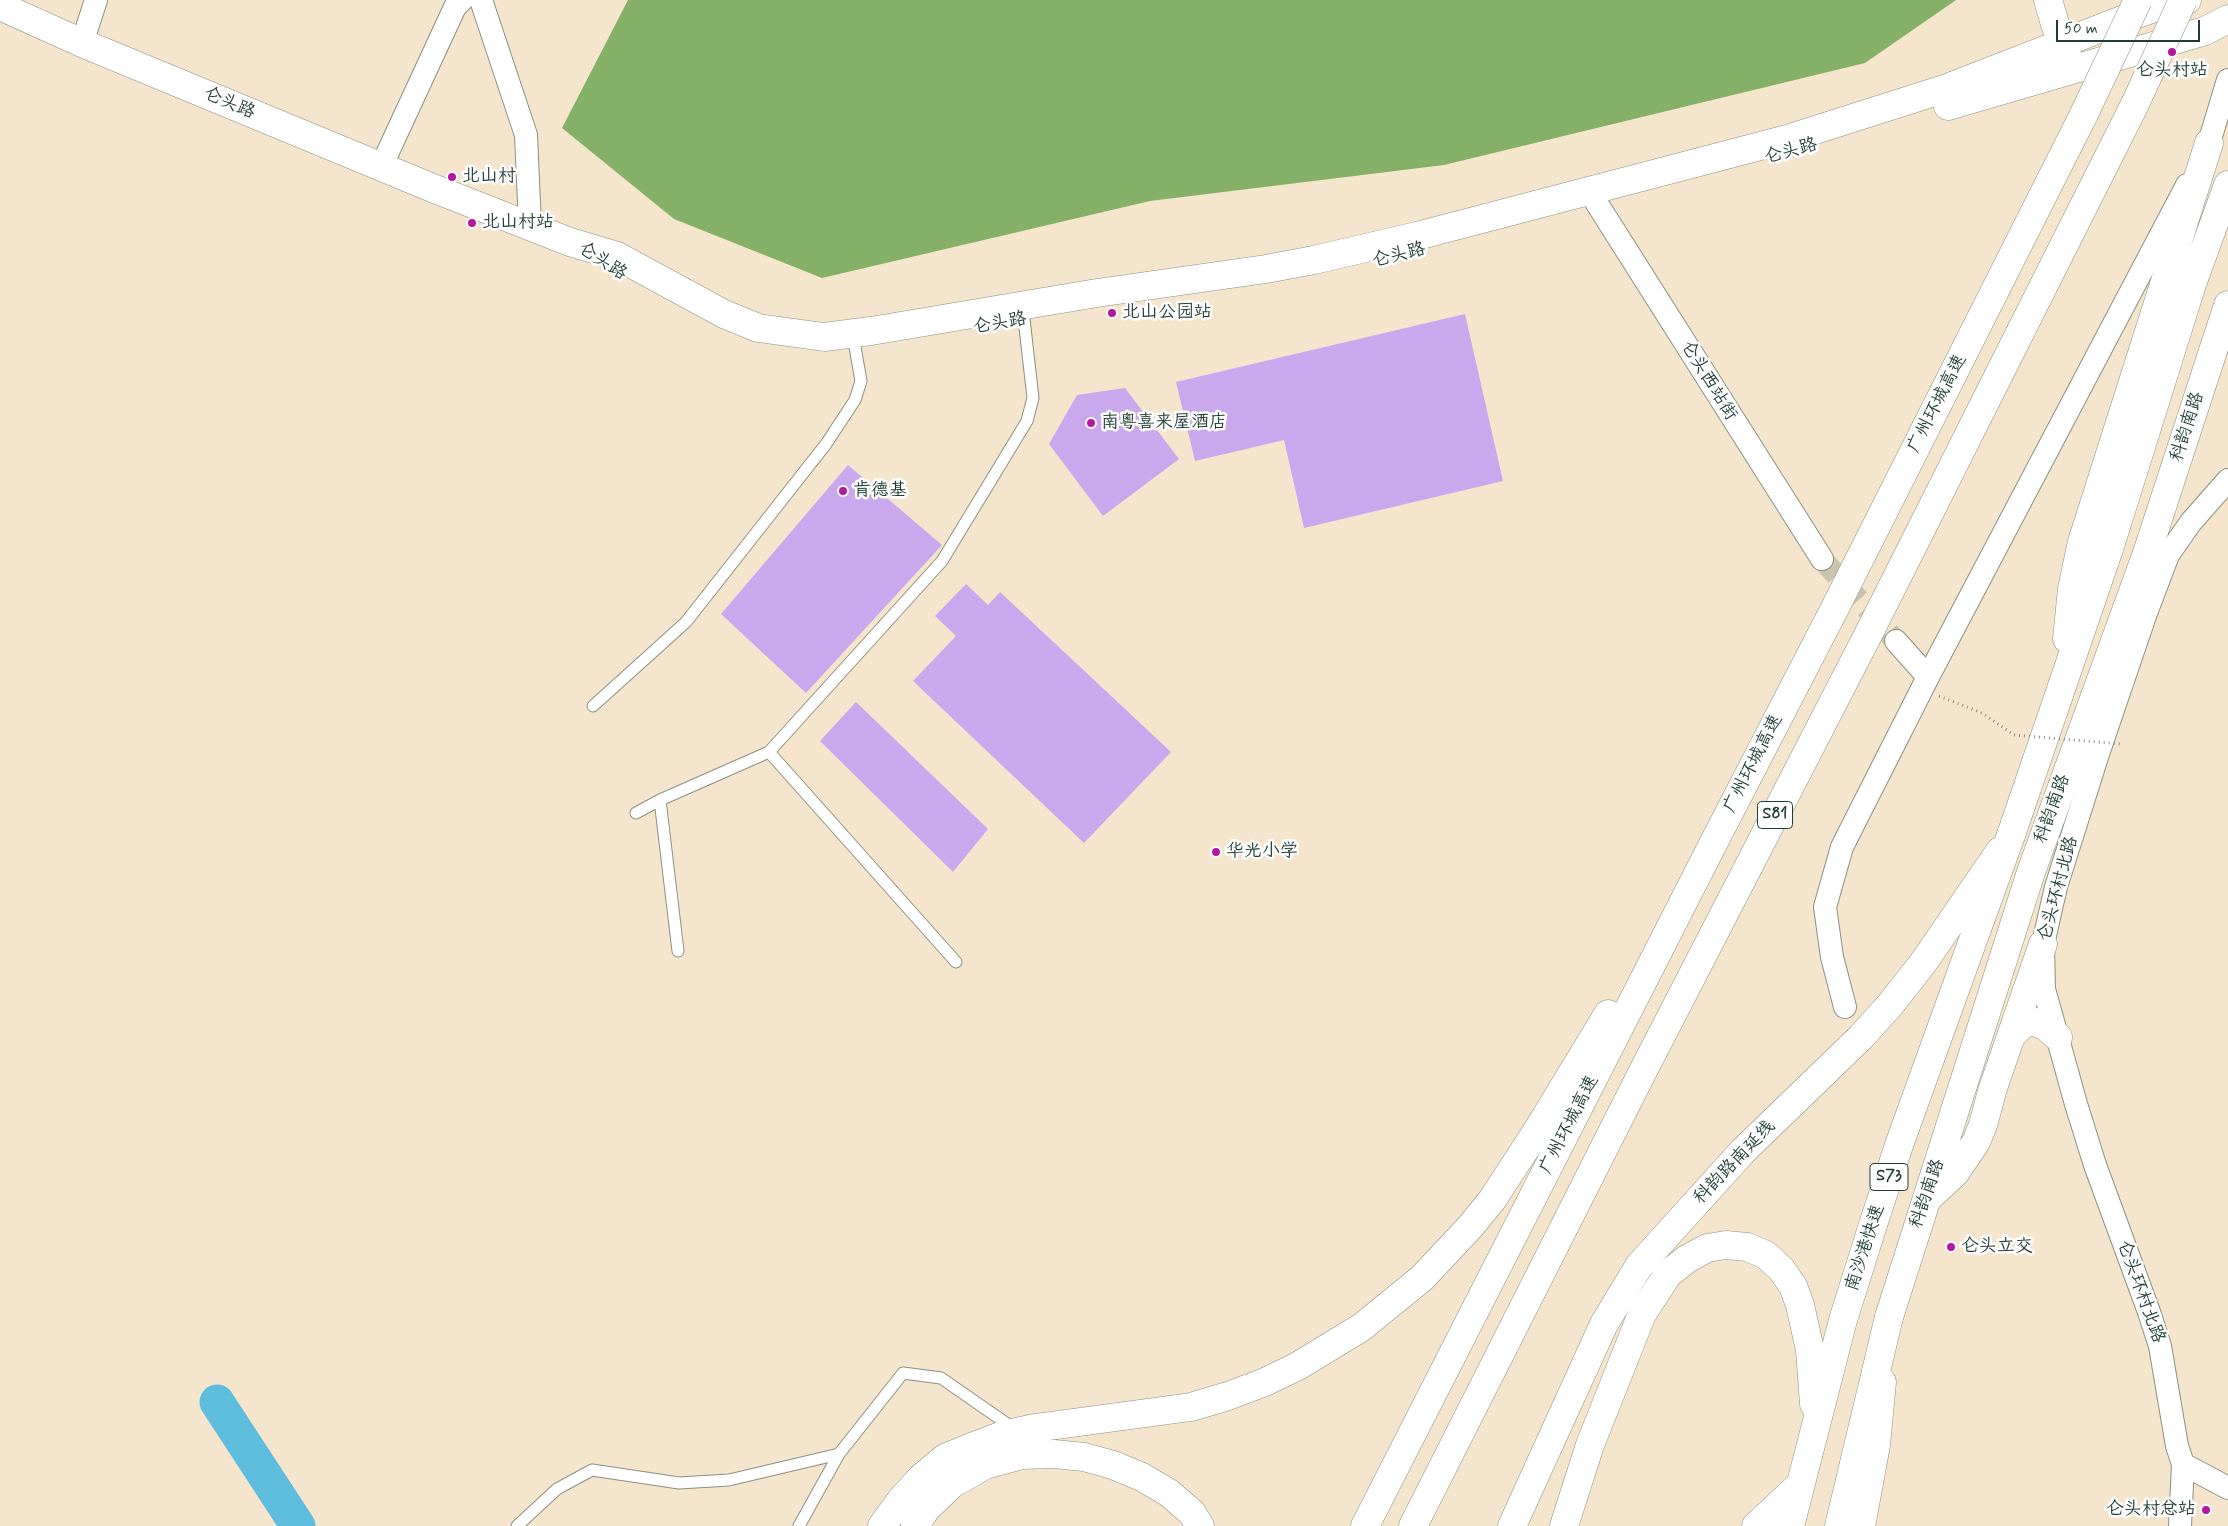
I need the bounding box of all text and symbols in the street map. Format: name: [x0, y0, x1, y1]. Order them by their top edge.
scale bar: [2058, 10, 2202, 42]
text: 50 m: [2064, 19, 2098, 39]
marker: 仑头村站: [2166, 46, 2178, 58]
place label: 仑头村站: [2136, 60, 2208, 82]
street label: 仑头路: [200, 84, 258, 124]
street label: 仑头路: [1762, 135, 1820, 169]
place label: 北山村: [462, 166, 516, 188]
marker: 北山村: [446, 171, 458, 183]
place label: 北山村站: [482, 212, 554, 234]
marker: 北山村站: [466, 217, 478, 229]
street label: 仑头路: [573, 238, 631, 286]
street label: 仑头路: [1370, 239, 1428, 273]
place label: 北山公园站: [1122, 302, 1212, 324]
marker: 北山公园站: [1106, 307, 1118, 319]
street label: 仑头路: [972, 309, 1028, 339]
street label: 仑头西站街: [1675, 337, 1741, 425]
street label: 广州环城高速: [1904, 351, 1972, 457]
street label: 科韵南路: [2167, 389, 2209, 465]
place label: 南粤喜来屋酒店: [1101, 412, 1227, 434]
marker: 南粤喜来屋酒店: [1085, 417, 1097, 429]
place label: 肯德基: [853, 480, 907, 502]
marker: 肯德基: [837, 485, 849, 497]
street label: 广州环城高速: [1720, 711, 1788, 817]
street label: 科韵南路: [2031, 771, 2075, 847]
road number: S81: [1758, 802, 1792, 828]
street label: 仑头环村北路: [2035, 834, 2083, 944]
place label: 华光小学: [1226, 841, 1298, 863]
marker: 华光小学: [1210, 846, 1222, 858]
street label: 广州环城高速: [1536, 1072, 1604, 1178]
street label: 科韵路南延线: [1690, 1117, 1780, 1209]
street label: 科韵南路: [1906, 1156, 1950, 1232]
road number: S73: [1870, 1164, 1908, 1190]
street label: 南沙港快速: [1842, 1202, 1890, 1294]
place label: 仑头立交: [1961, 1236, 2033, 1258]
street label: 仑头环村北路: [2111, 1238, 2169, 1346]
marker: 仑头立交: [1945, 1241, 1957, 1253]
place label: 仑头村总站: [2106, 1499, 2196, 1521]
marker: 仑头村总站: [2200, 1504, 2212, 1516]

